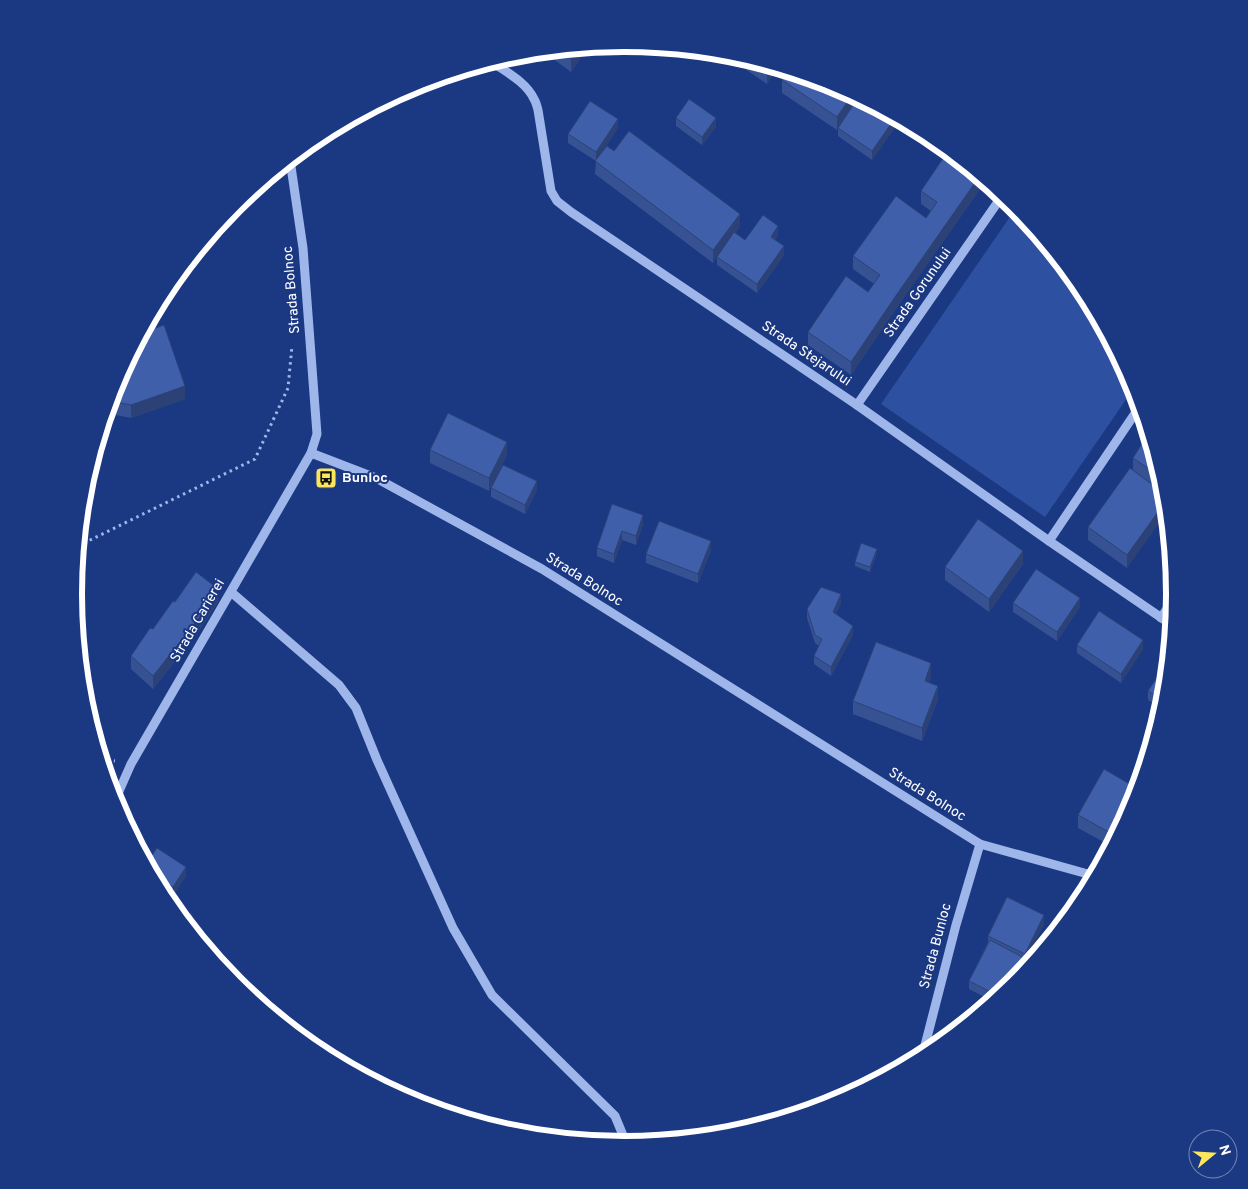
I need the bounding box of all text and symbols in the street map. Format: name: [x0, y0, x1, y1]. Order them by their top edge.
street label: Strada Bolnoc: [280, 245, 304, 335]
street label: Strada Gorunului: [881, 245, 955, 341]
street label: Strada Stejarului: [758, 318, 854, 390]
bus stop icon: Bunloc: [314, 466, 338, 490]
place label: Bunloc: [342, 470, 388, 487]
street label: Strada Bolnoc: [542, 549, 626, 611]
street label: Strada Carierei: [167, 576, 229, 666]
street label: Strada Bolnoc: [885, 764, 969, 826]
street label: Strada Bunloc: [916, 901, 956, 991]
north arrow: [1188, 1129, 1238, 1179]
text: N: [1214, 1143, 1234, 1158]

